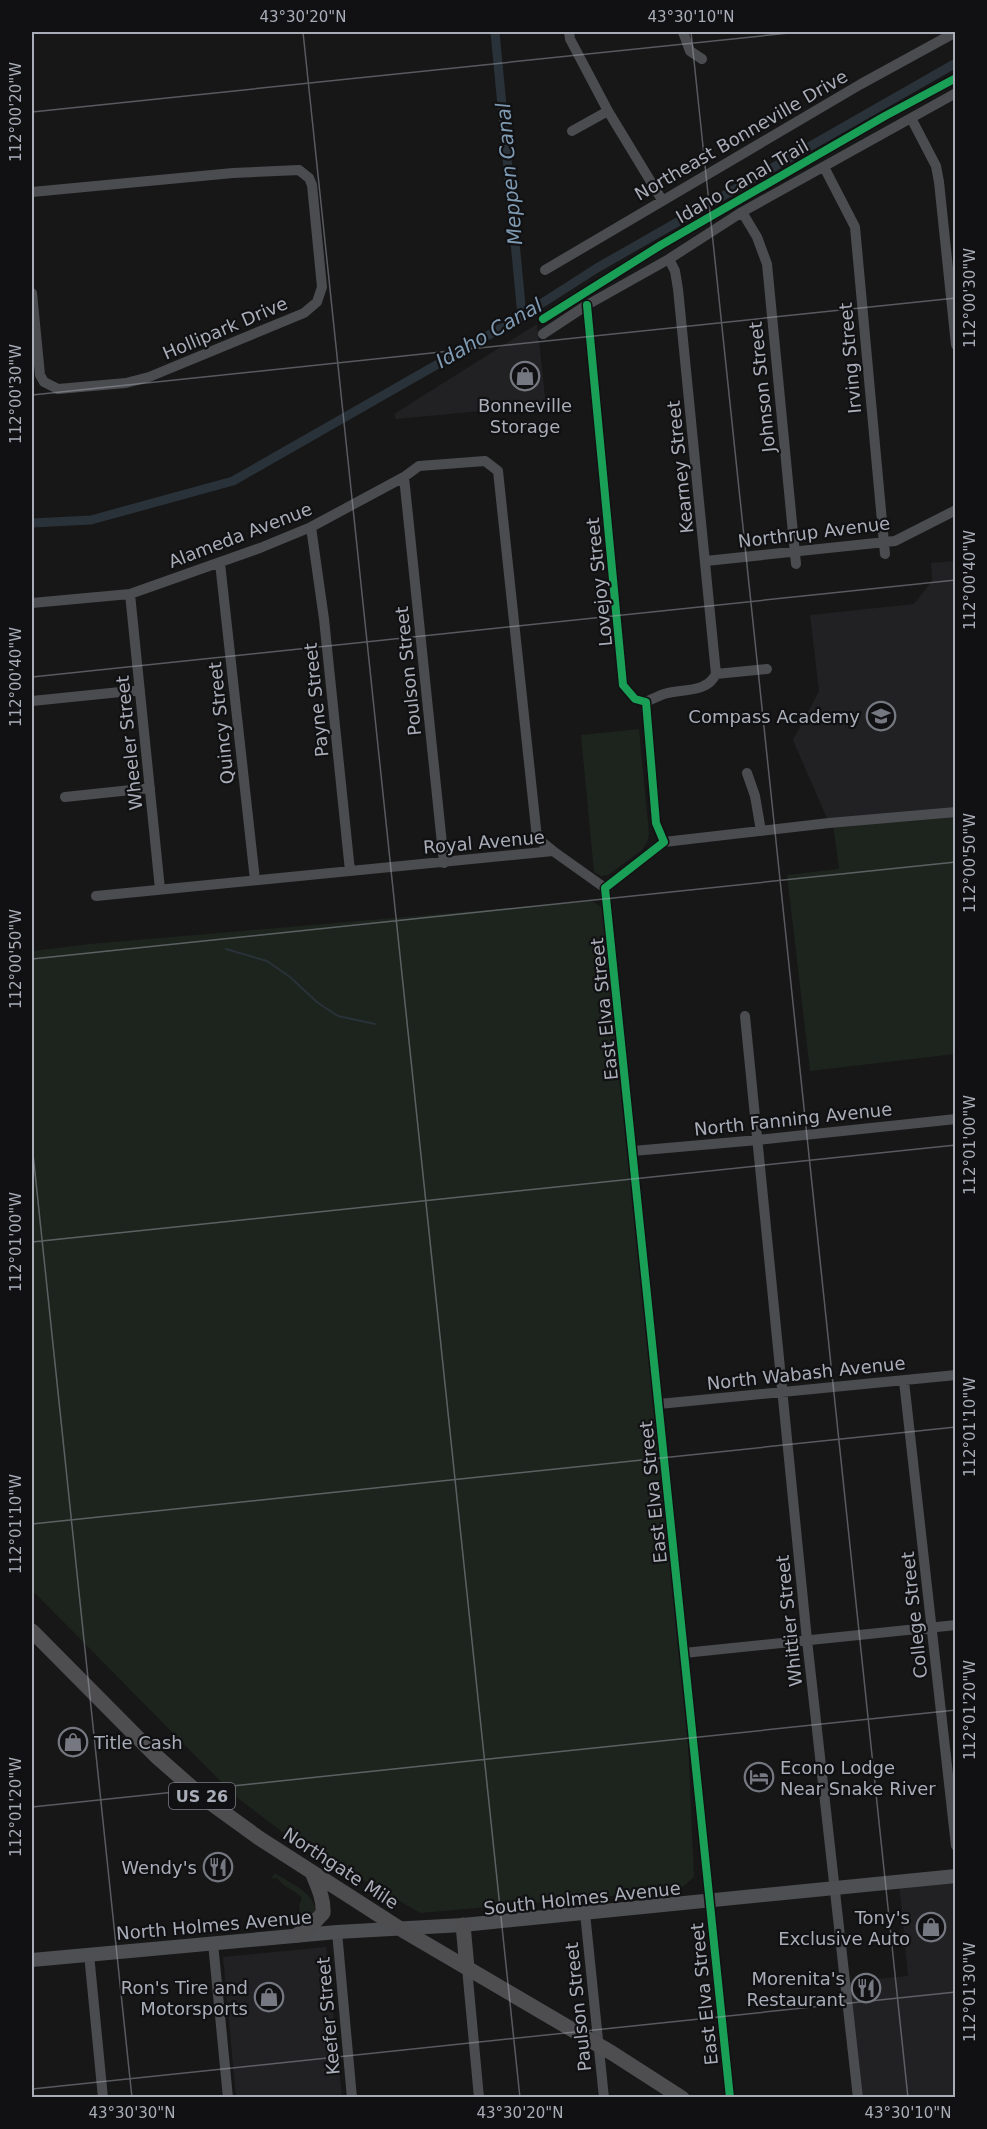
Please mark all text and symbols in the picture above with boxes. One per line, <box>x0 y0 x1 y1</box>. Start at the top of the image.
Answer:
text: 43°30'20"N <box>259 8 347 26</box>
text: 43°30'10"N <box>647 8 735 26</box>
text: 112°00'20"W <box>7 62 25 162</box>
street label: Northeast Bonneville Drive <box>631 65 851 205</box>
water label: Meppen Canal <box>491 101 527 246</box>
street label: Idaho Canal Trail <box>672 135 812 227</box>
text: 112°00'30"W <box>961 248 979 348</box>
street label: Hollipark Drive <box>159 292 291 364</box>
water label: Idaho Canal <box>432 293 547 373</box>
street label: Irving Street <box>835 301 865 415</box>
street label: Johnson Street <box>745 321 779 454</box>
text: 112°00'30"W <box>7 344 25 444</box>
shop icon: Bonneville Storage <box>509 360 541 392</box>
place label: Bonneville Storage <box>478 395 572 437</box>
street label: Kearney Street <box>663 399 697 535</box>
street label: Alameda Avenue <box>165 498 315 572</box>
street label: Northrup Avenue <box>737 512 891 552</box>
street label: Lovejoy Street <box>582 516 616 648</box>
text: 112°00'40"W <box>961 530 979 630</box>
street label: Poulson Street <box>391 605 425 737</box>
text: 112°00'40"W <box>7 627 25 727</box>
street label: Payne Street <box>300 642 332 758</box>
street label: Quincy Street <box>204 661 238 785</box>
street label: Wheeler Street <box>111 675 147 811</box>
school or university icon: Compass Academy <box>865 700 897 732</box>
place label: Compass Academy <box>688 706 860 727</box>
text: 112°00'50"W <box>961 813 979 913</box>
street label: Royal Avenue <box>422 826 546 858</box>
text: 112°00'50"W <box>7 909 25 1009</box>
street label: East Elva Street <box>586 937 622 1081</box>
text: 112°01'00"W <box>961 1095 979 1195</box>
street label: North Fanning Avenue <box>693 1098 893 1140</box>
text: 112°01'00"W <box>7 1192 25 1292</box>
street label: North Wabash Avenue <box>706 1352 906 1394</box>
text: 112°01'10"W <box>961 1377 979 1477</box>
street label: East Elva Street <box>635 1420 671 1564</box>
text: 112°01'10"W <box>7 1474 25 1574</box>
street label: College Street <box>897 1550 931 1680</box>
street label: Whittier Street <box>772 1554 806 1688</box>
text: 112°01'20"W <box>961 1660 979 1760</box>
shop icon: Title Cash <box>57 1726 89 1758</box>
place label: Title Cash <box>93 1732 183 1753</box>
text: 112°01'20"W <box>7 1757 25 1857</box>
place label: Econo Lodge Near Snake River <box>780 1757 936 1799</box>
hotel icon: Econo Lodge Near Snake River <box>743 1761 775 1793</box>
road number: US 26 <box>169 1783 235 1809</box>
street label: Northgate Mile <box>279 1823 403 1913</box>
restaurant icon: Wendy's <box>202 1851 234 1883</box>
place label: Wendy's <box>121 1857 197 1878</box>
street label: South Holmes Avenue <box>482 1877 682 1919</box>
street label: North Holmes Avenue <box>115 1906 313 1944</box>
place label: Tony's Exclusive Auto <box>778 1907 910 1949</box>
shop icon: Tony's Exclusive Auto <box>915 1911 947 1943</box>
street label: East Elva Street <box>686 1922 722 2066</box>
street label: Paulson Street <box>561 1941 595 2073</box>
text: 112°01'30"W <box>961 1942 979 2042</box>
street label: Keefer Street <box>312 1956 344 2076</box>
place label: Morenita's Restaurant <box>746 1968 845 2010</box>
restaurant icon: Morenita's Restaurant <box>850 1972 882 2004</box>
place label: Ron's Tire and Motorsports <box>121 1977 248 2019</box>
shop icon: Ron's Tire and Motorsports <box>253 1981 285 2013</box>
text: 43°30'30"N <box>88 2104 176 2122</box>
text: 43°30'20"N <box>476 2104 564 2122</box>
text: 43°30'10"N <box>864 2104 952 2122</box>

